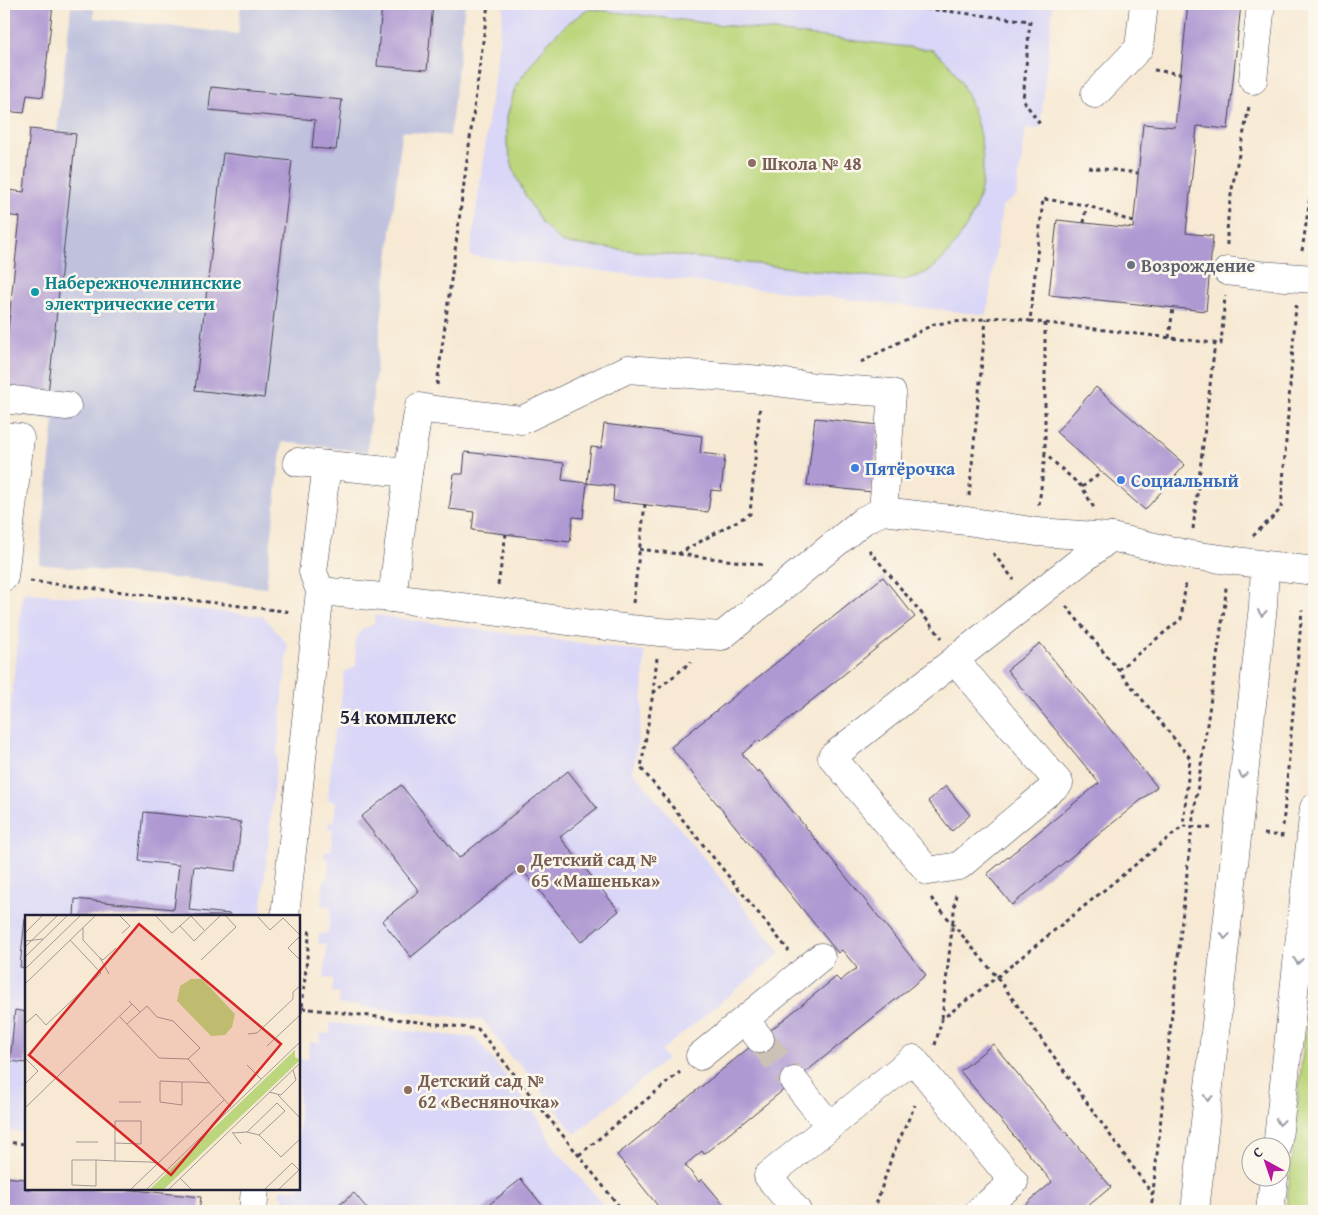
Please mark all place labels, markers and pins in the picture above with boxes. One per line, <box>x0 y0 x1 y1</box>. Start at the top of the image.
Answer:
place label: Школа № 48 <box>762 150 862 177</box>
marker: Школа № 48 <box>746 157 758 169</box>
place label: Возрождение <box>1141 252 1256 279</box>
marker: Возрождение <box>1125 259 1137 271</box>
place label: Набережночелнинские электрические сети <box>45 269 242 317</box>
marker: Набережночелнинские электрические сети <box>29 286 41 298</box>
place label: Пятёрочка <box>865 455 956 482</box>
marker: Пятёрочка <box>849 462 861 474</box>
place label: Социальный <box>1131 467 1239 494</box>
marker: Социальный <box>1115 474 1127 486</box>
place label: Детский сад № 65 «Машенька» <box>530 846 660 894</box>
marker: Детский сад № 65 «Машенька» <box>515 863 527 875</box>
place label: Детский сад № 62 «Весняночка» <box>417 1067 559 1115</box>
marker: Детский сад № 62 «Весняночка» <box>402 1084 414 1096</box>

